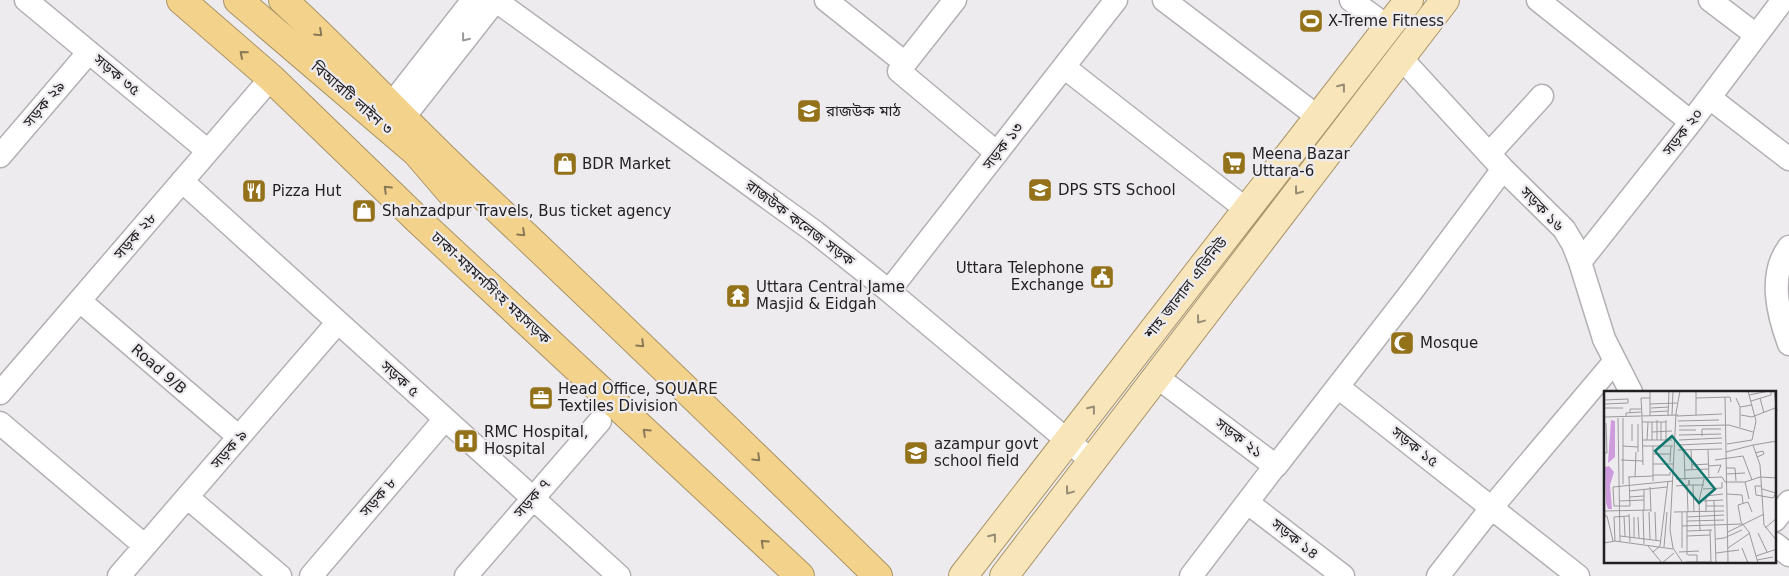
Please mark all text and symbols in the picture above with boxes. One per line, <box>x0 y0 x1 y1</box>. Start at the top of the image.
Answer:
sports icon: X-Treme Fitness <box>1298 8 1324 34</box>
place label: X-Treme Fitness <box>1328 12 1444 30</box>
one-way arrow <box>314 27 323 36</box>
one-way arrow <box>463 32 471 41</box>
street label: সড়ক ৩৫ <box>90 50 144 100</box>
one-way arrow <box>239 51 248 60</box>
street label: বিআরটি লাইন ৩ <box>307 57 396 138</box>
street label: সড়ক ২৯ <box>19 77 69 131</box>
one-way arrow <box>1336 84 1344 93</box>
school or university icon: রাজউক মাঠ <box>796 98 822 124</box>
place label: রাজউক মাঠ <box>825 102 902 120</box>
street label: সড়ক ২০ <box>1658 105 1707 160</box>
street label: সড়ক ১৩ <box>978 119 1027 174</box>
place label: Meena Bazar Uttara-6 <box>1252 145 1350 180</box>
supermarket icon: Meena Bazar Uttara-6 <box>1221 150 1247 176</box>
shop icon: BDR Market <box>552 151 578 177</box>
place label: BDR Market <box>582 155 671 173</box>
street label: রাজউক কলেজ সড়ক <box>741 176 859 270</box>
school or university icon: DPS STS School <box>1027 177 1053 203</box>
restaurant icon: Pizza Hut <box>241 178 267 204</box>
place label: DPS STS School <box>1058 181 1176 199</box>
place label: Pizza Hut <box>272 182 341 200</box>
street label: সড়ক ১৬ <box>1516 182 1568 235</box>
one-way arrow <box>383 186 392 195</box>
one-way arrow <box>1295 186 1304 195</box>
shop icon: Shahzadpur Travels, Bus ticket agency <box>351 198 377 224</box>
place label: Shahzadpur Travels, Bus ticket agency <box>382 202 672 220</box>
street label: সড়ক ২৮ <box>110 209 160 263</box>
street label: ঢাকা-ময়মনসিংহ মহাসড়ক <box>427 227 555 349</box>
one-way arrow <box>517 227 526 236</box>
street label: শাহ জালাল এভিনিউ <box>1140 233 1231 343</box>
place label: Uttara Telephone Exchange <box>956 259 1084 294</box>
public building icon: Uttara Telephone Exchange <box>1089 264 1115 290</box>
place label: Uttara Central Jame Masjid & Eidgah <box>756 278 905 313</box>
temple icon: Uttara Central Jame Masjid & Eidgah <box>725 283 751 309</box>
one-way arrow <box>1197 314 1205 323</box>
mosque icon: Mosque <box>1389 330 1415 356</box>
place label: Mosque <box>1420 334 1478 352</box>
one-way arrow <box>635 338 644 347</box>
street label: Road 9/B <box>128 340 190 398</box>
street label: সড়ক ৫ <box>376 356 423 401</box>
place label: Head Office, SQUARE Textiles Division <box>557 380 718 415</box>
office icon: Head Office, SQUARE Textiles Division <box>528 385 554 411</box>
inset map <box>1604 391 1776 564</box>
one-way arrow <box>1087 406 1095 415</box>
street label: সড়ক ২১ <box>1211 414 1266 462</box>
street label: সড়ক ১৫ <box>1387 422 1442 471</box>
place label: RMC Hospital, Hospital <box>484 423 589 458</box>
street label: সড়ক ৯ <box>207 426 251 473</box>
hospital icon: RMC Hospital, Hospital <box>453 428 479 454</box>
one-way arrow <box>642 429 651 438</box>
place label: azampur govt school field <box>934 435 1038 470</box>
school or university icon: azampur govt school field <box>903 440 929 466</box>
one-way arrow <box>751 452 760 461</box>
street label: সড়ক ৮ <box>356 474 400 521</box>
street label: সড়ক ৭ <box>510 475 554 522</box>
one-way arrow <box>1066 485 1075 495</box>
street label: সড়ক ১৪ <box>1267 514 1322 563</box>
one-way arrow <box>987 534 996 543</box>
one-way arrow <box>761 540 770 549</box>

